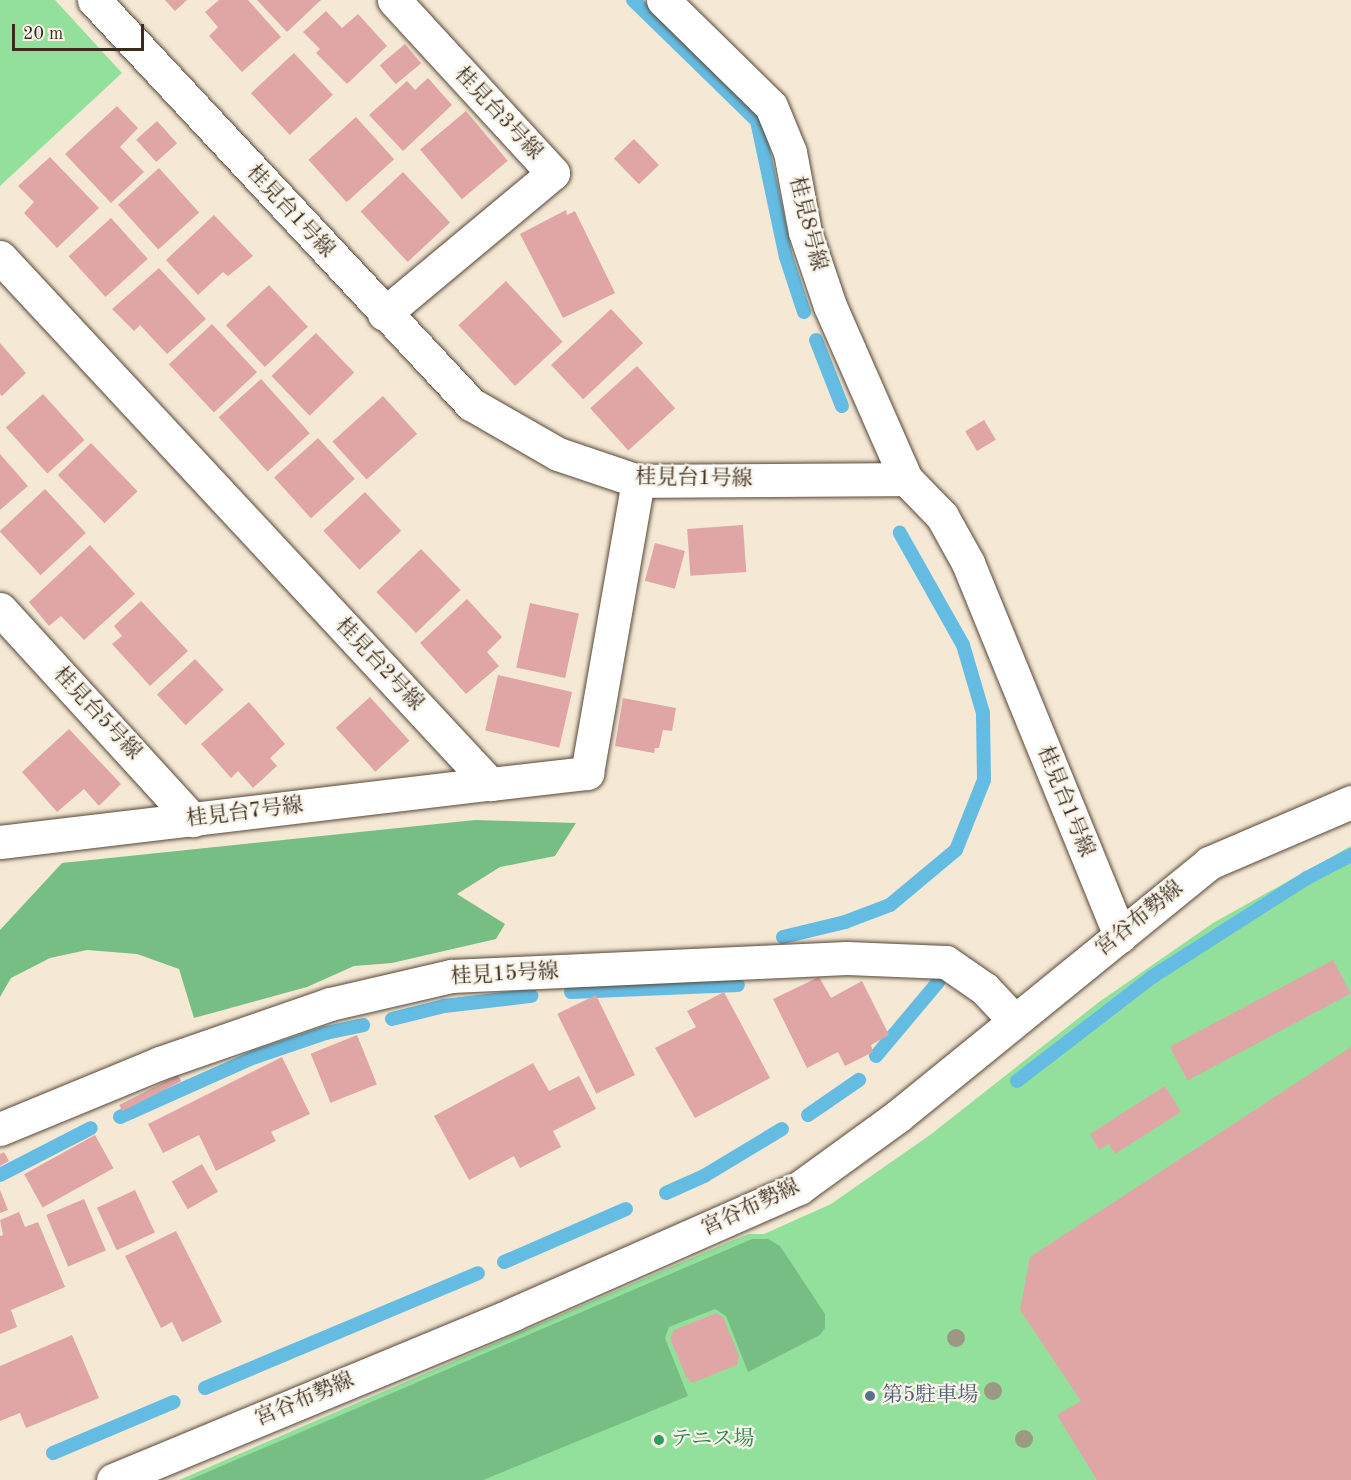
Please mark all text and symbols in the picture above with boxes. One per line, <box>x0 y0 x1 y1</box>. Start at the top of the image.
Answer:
scale bar <box>15 12 147 50</box>
text: 20 m <box>23 25 63 43</box>
street label: 桂見台3号線 <box>449 63 547 165</box>
street label: 桂見台1号線 <box>241 161 339 263</box>
street label: 桂見8号線 <box>783 174 831 274</box>
street label: 桂見台1号線 <box>635 465 753 493</box>
street label: 桂見台2号線 <box>330 614 428 716</box>
street label: 桂見台5号線 <box>48 663 146 765</box>
street label: 桂見台1号線 <box>1031 743 1099 861</box>
street label: 桂見台7号線 <box>185 793 305 833</box>
street label: 宮谷布勢線 <box>1091 876 1189 962</box>
street label: 桂見15号線 <box>450 960 560 990</box>
street label: 宮谷布勢線 <box>698 1174 804 1242</box>
street label: 宮谷布勢線 <box>252 1368 358 1432</box>
place label: 第5駐車場 <box>882 1383 978 1409</box>
marker: 第5駐車場 <box>863 1389 877 1403</box>
place label: テニス場 <box>671 1427 755 1453</box>
marker: テニス場 <box>652 1433 666 1447</box>

